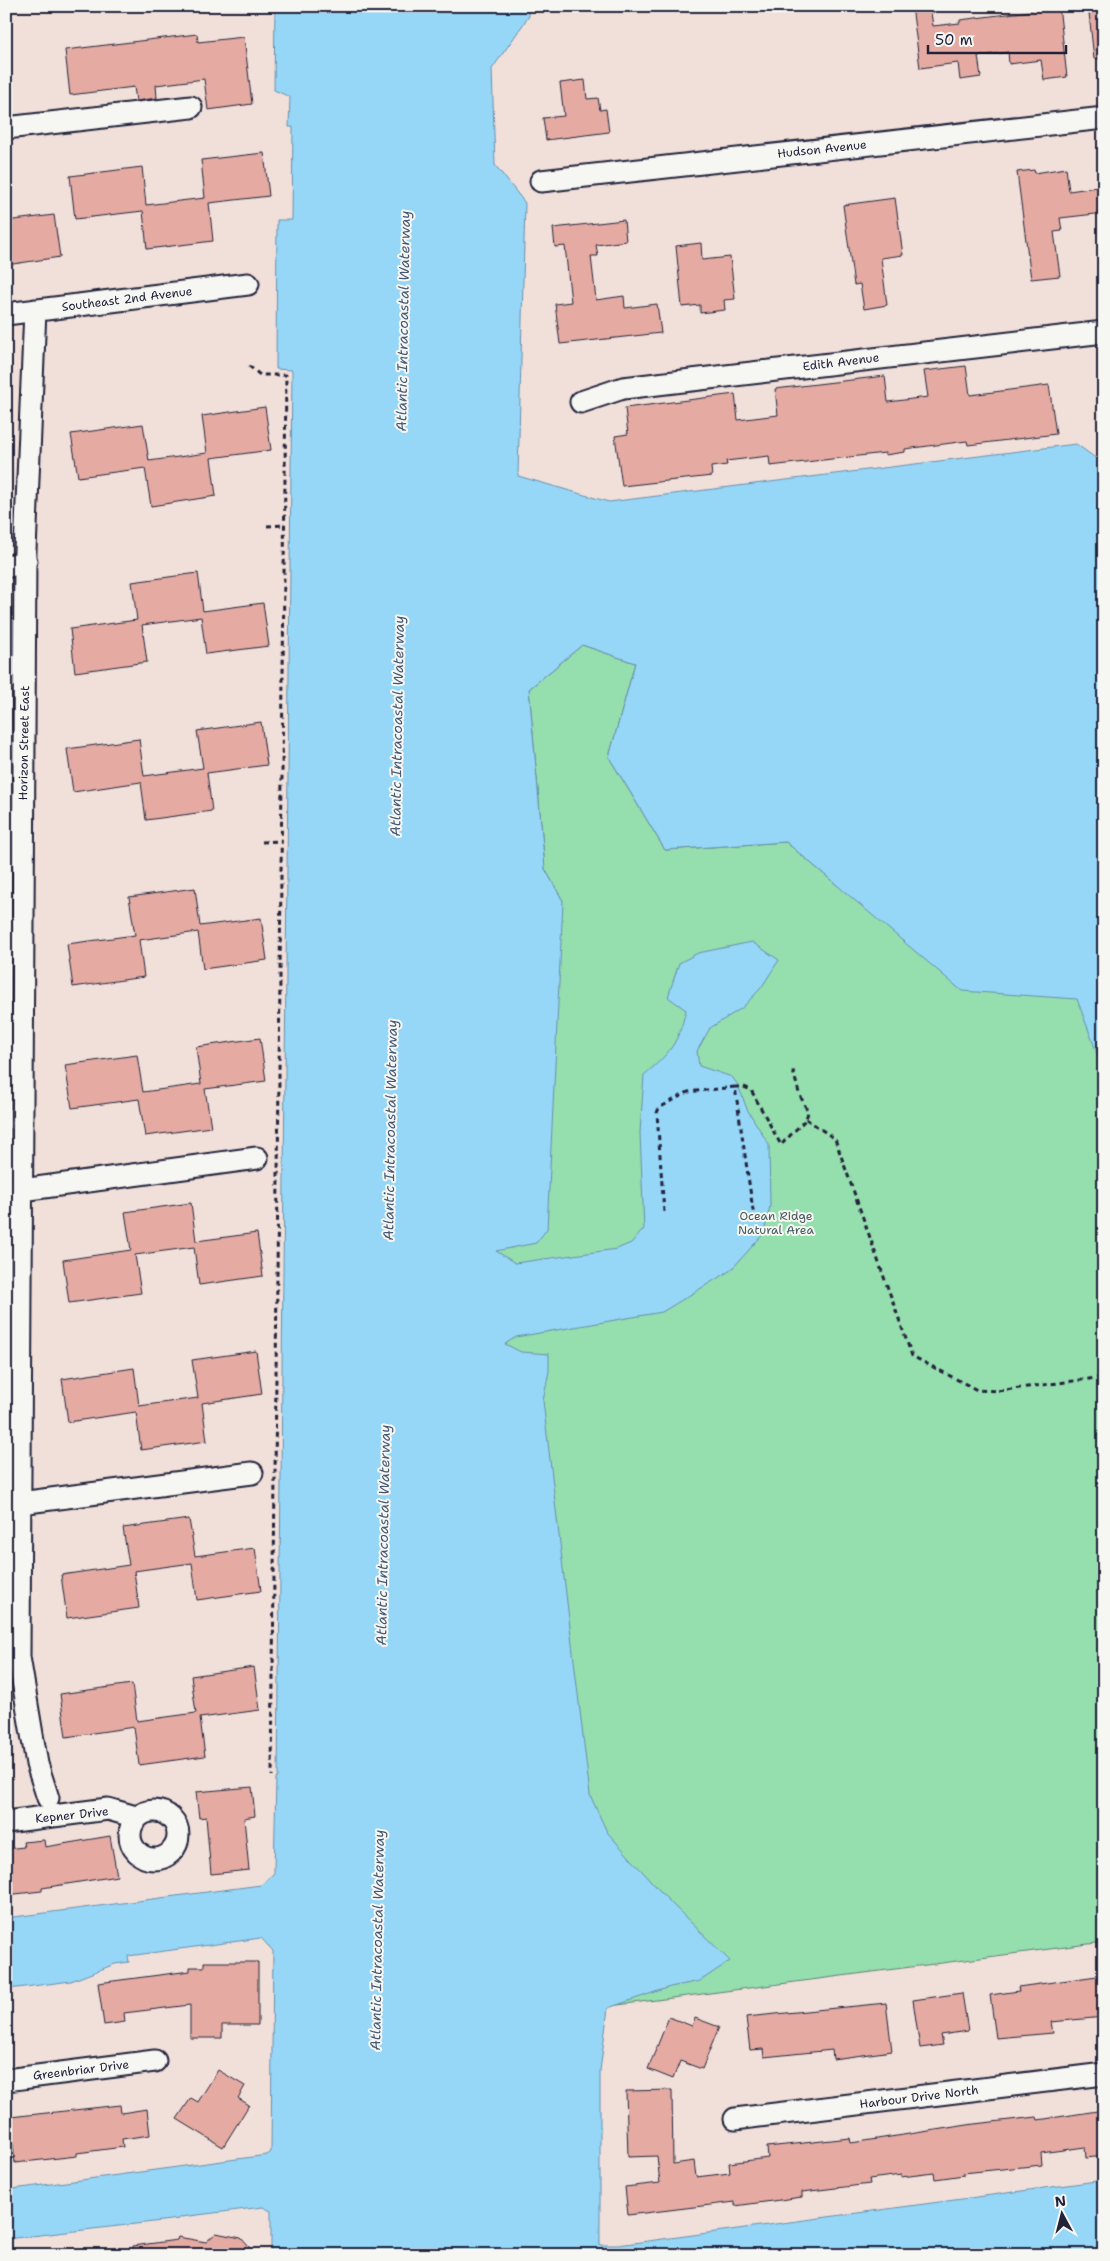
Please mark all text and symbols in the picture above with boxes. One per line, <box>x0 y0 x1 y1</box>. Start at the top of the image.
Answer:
scale bar <box>928 22 1065 54</box>
text: 50 m <box>935 30 973 50</box>
street label: Hudson Avenue <box>776 136 868 162</box>
water label: Atlantic Intracoastal Waterway <box>392 210 414 432</box>
street label: Southeast 2nd Avenue <box>61 283 193 315</box>
street label: Edith Avenue <box>802 349 880 375</box>
water label: Atlantic Intracoastal Waterway <box>386 615 408 837</box>
street label: Horizon Street East <box>15 686 33 800</box>
water label: Atlantic Intracoastal Waterway <box>379 1019 401 1241</box>
park label: Ocean Ridge Natural Area <box>738 1208 814 1238</box>
water label: Atlantic Intracoastal Waterway <box>372 1424 394 1646</box>
street label: Kepner Drive <box>34 1803 110 1827</box>
water label: Atlantic Intracoastal Waterway <box>366 1829 388 2051</box>
street label: Greenbriar Drive <box>32 2056 130 2084</box>
street label: Harbour Drive North <box>859 2082 979 2112</box>
north arrow <box>1038 2188 1088 2238</box>
text: N <box>1054 2191 1067 2211</box>

